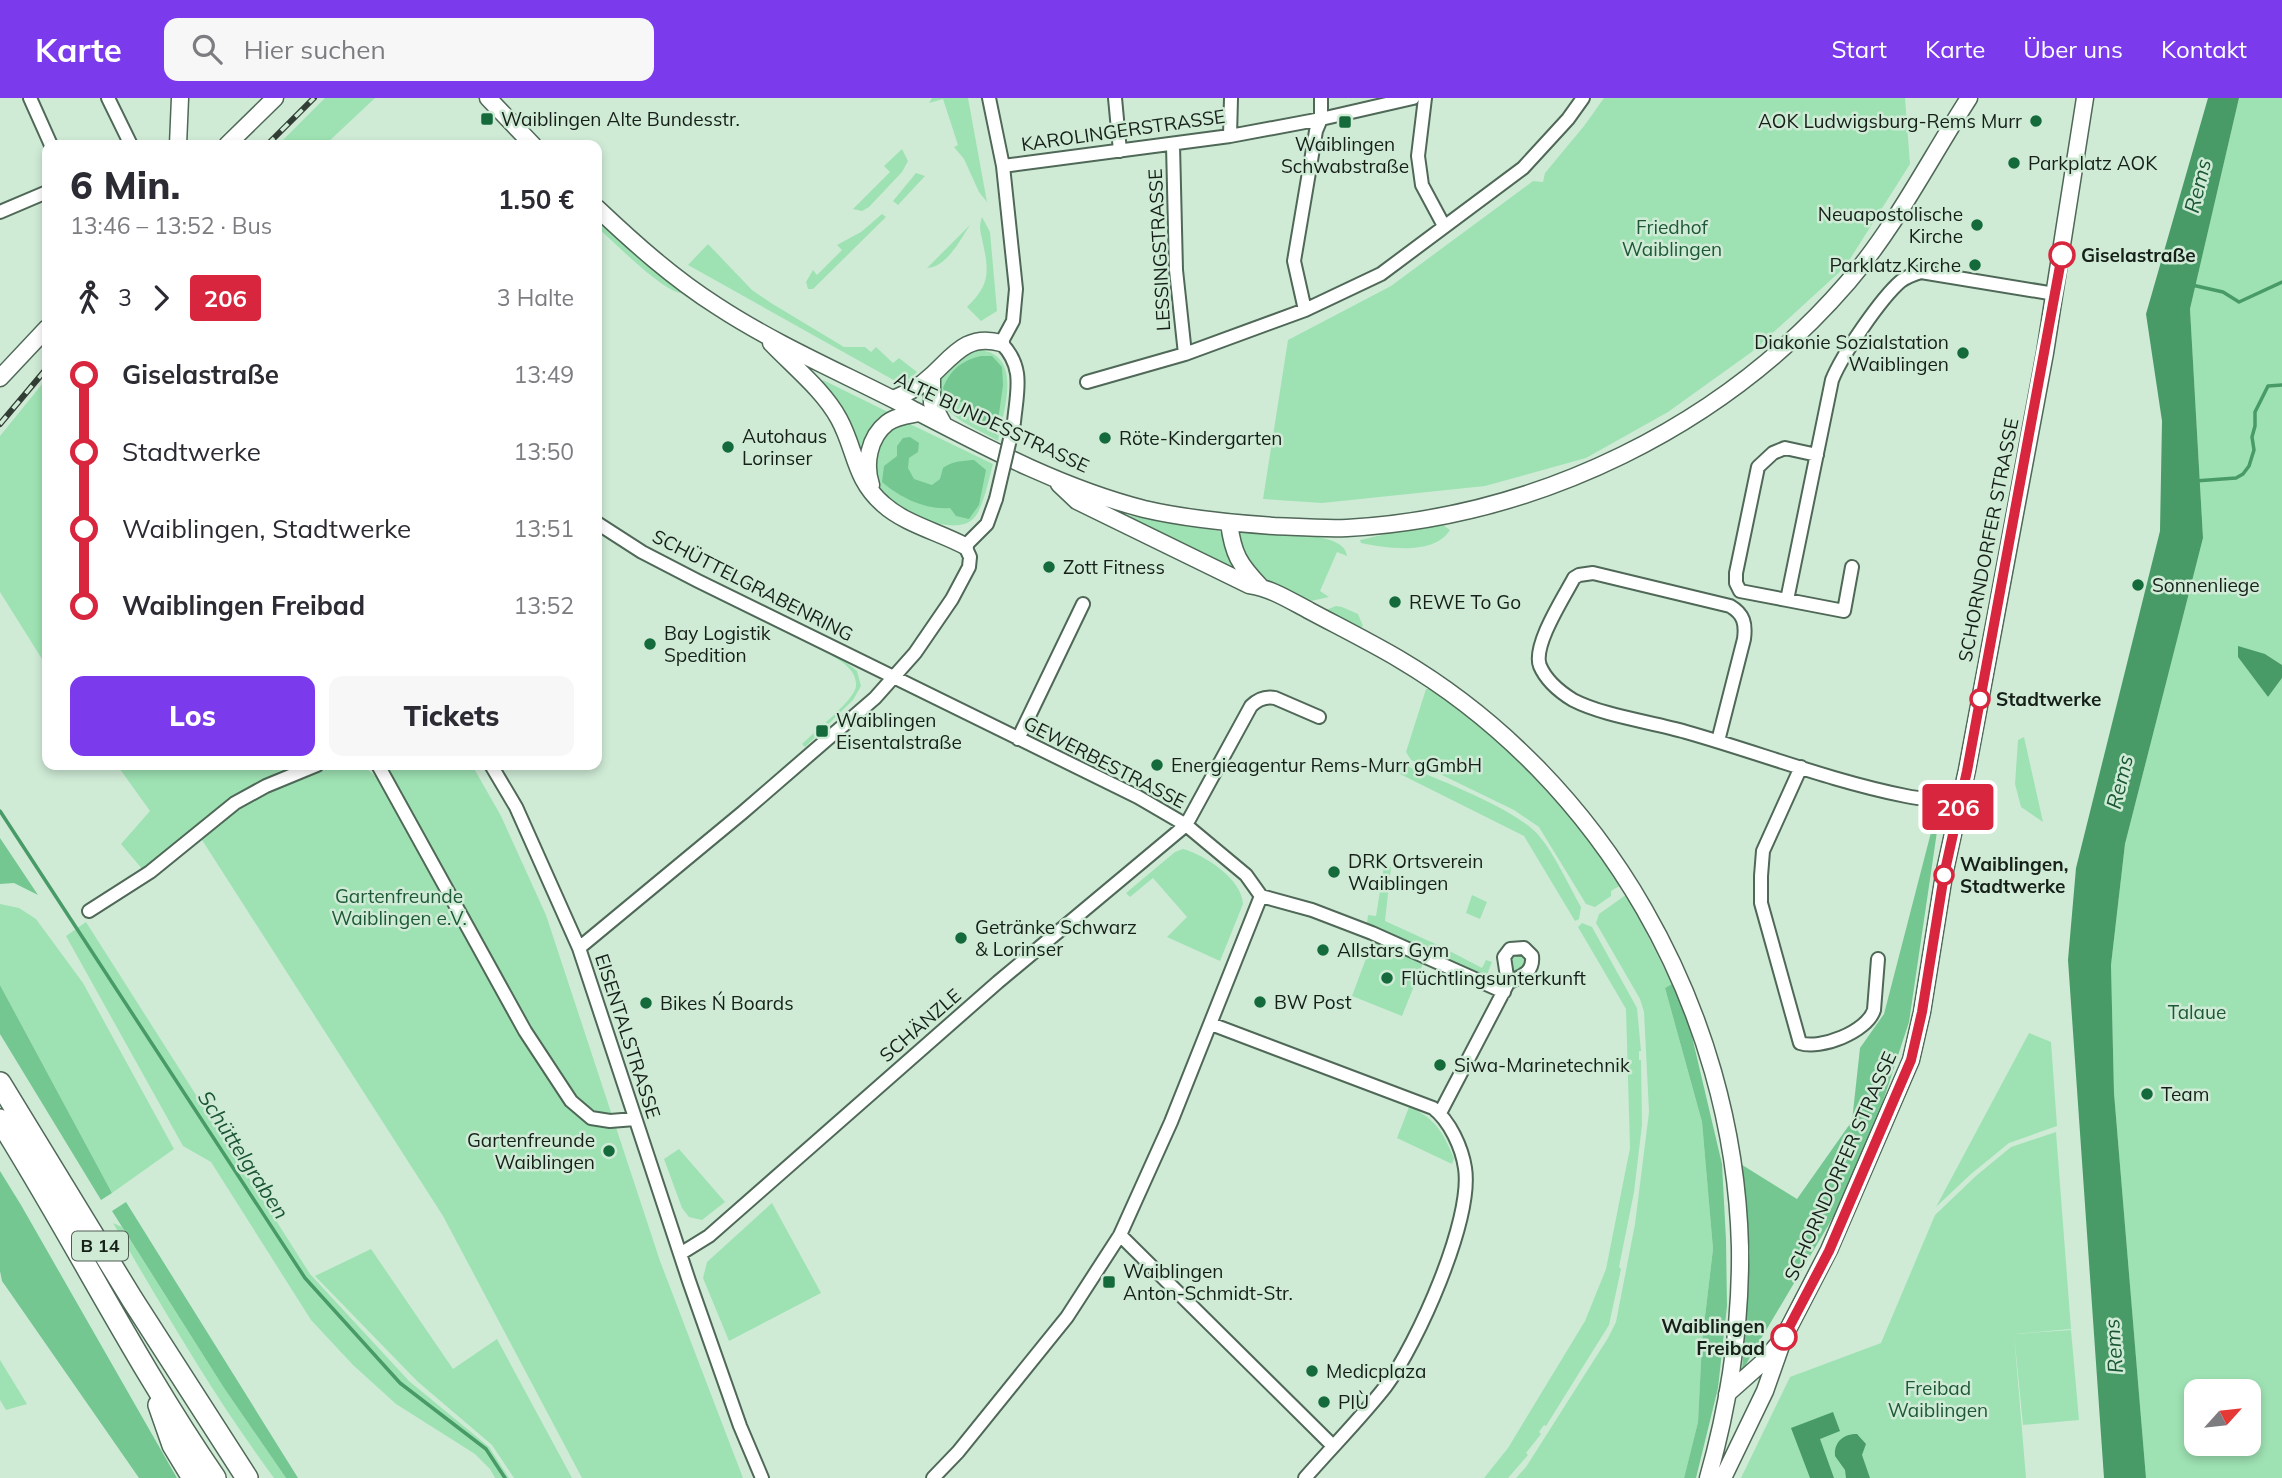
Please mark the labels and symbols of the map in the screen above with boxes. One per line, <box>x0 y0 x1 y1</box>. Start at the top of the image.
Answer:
street label: KAROLINGERSTRASSE <box>1020 104 1226 156</box>
place label: Waiblingen Alte Bundesstr. <box>501 107 740 131</box>
place label: AOK Ludwigsburg-Rems Murr <box>1758 109 2022 133</box>
marker: Waiblingen Alte Bundesstr. <box>479 111 495 127</box>
marker: AOK Ludwigsburg-Rems Murr <box>2028 113 2044 129</box>
marker: Waiblingen Schwabstraße <box>1337 114 1353 130</box>
place label: Waiblingen Schwabstraße <box>1281 132 1409 178</box>
place label: Parkplatz AOK <box>2028 151 2158 175</box>
marker: Parkplatz AOK <box>2006 155 2022 171</box>
water label: Rems <box>2178 156 2216 215</box>
street label: LESSINGSTRASSE <box>1143 168 1175 332</box>
place label: Neuapostolische Kirche <box>1818 202 1963 248</box>
park label: Friedhof Waiblingen <box>1622 215 1722 261</box>
marker: Neuapostolische Kirche <box>1969 217 1985 233</box>
marker: Giselastraße <box>2049 242 2075 268</box>
place label: Giselastraße <box>2081 243 2196 267</box>
place label: Parklatz Kirche <box>1829 253 1961 277</box>
marker: Parklatz Kirche <box>1967 257 1983 273</box>
place label: Diakonie Sozialstation Waiblingen <box>1754 330 1949 376</box>
marker: Diakonie Sozialstation Waiblingen <box>1955 345 1971 361</box>
street label: ALTE BUNDESSTRASSE <box>891 366 1093 478</box>
street label: SCHORNDORFER STRASSE <box>1953 416 2023 664</box>
place label: Autohaus Lorinser <box>742 424 827 470</box>
place label: Röte-Kindergarten <box>1119 426 1282 450</box>
marker: Röte-Kindergarten <box>1097 430 1113 446</box>
marker: Autohaus Lorinser <box>720 439 736 455</box>
street label: SCHÜTTELGRABENRING <box>648 524 858 646</box>
place label: Zott Fitness <box>1063 555 1165 579</box>
marker: Zott Fitness <box>1041 559 1057 575</box>
place label: Sonnenliege <box>2152 573 2260 597</box>
marker: Sonnenliege <box>2130 577 2146 593</box>
place label: REWE To Go <box>1409 590 1521 614</box>
marker: REWE To Go <box>1387 594 1403 610</box>
place label: Bay Logistik Spedition <box>664 621 771 667</box>
marker: Bay Logistik Spedition <box>642 636 658 652</box>
place label: Stadtwerke <box>1996 687 2101 711</box>
marker: Stadtwerke <box>1970 689 1990 709</box>
place label: Waiblingen Eisentalstraße <box>836 708 962 754</box>
street label: GEWERBESTRASSE <box>1020 711 1190 813</box>
marker: Waiblingen Eisentalstraße <box>814 723 830 739</box>
water label: Rems <box>2100 752 2138 811</box>
place label: Energieagentur Rems-Murr gGmbH <box>1171 753 1482 777</box>
marker: Energieagentur Rems-Murr gGmbH <box>1149 757 1165 773</box>
line badge: 206 <box>1918 784 1998 830</box>
place label: DRK Ortsverein Waiblingen <box>1348 849 1483 895</box>
place label: Waiblingen, Stadtwerke <box>1960 852 2068 898</box>
marker: DRK Ortsverein Waiblingen <box>1326 864 1342 880</box>
marker: Waiblingen, Stadtwerke <box>1934 865 1954 885</box>
park label: Gartenfreunde Waiblingen e.V. <box>331 884 467 930</box>
place label: Getränke Schwarz & Lorinser <box>975 915 1137 961</box>
marker: Getränke Schwarz & Lorinser <box>953 930 969 946</box>
place label: Allstars Gym <box>1337 938 1449 962</box>
marker: Allstars Gym <box>1315 942 1331 958</box>
street label: EISENTALSTRASSE <box>590 951 666 1121</box>
place label: Flüchtlingsunterkunft <box>1401 966 1586 990</box>
marker: Flüchtlingsunterkunft <box>1379 970 1395 986</box>
street label: SCHÄNZLE <box>874 983 966 1067</box>
place label: BW Post <box>1274 990 1352 1014</box>
place label: Bikes Ń Boards <box>660 991 794 1015</box>
marker: BW Post <box>1252 994 1268 1010</box>
marker: Bikes Ń Boards <box>638 995 654 1011</box>
park label: Talaue <box>2168 1000 2226 1024</box>
street label: SCHORNDORFER STRASSE <box>1779 1048 1901 1284</box>
place label: Siwa-Marinetechnik <box>1454 1053 1630 1077</box>
marker: Siwa-Marinetechnik <box>1432 1057 1448 1073</box>
place label: Team <box>2161 1082 2209 1106</box>
water label: Schüttelgraben <box>193 1085 295 1223</box>
marker: Team <box>2139 1086 2155 1102</box>
place label: Gartenfreunde Waiblingen <box>467 1128 595 1174</box>
marker: Gartenfreunde Waiblingen <box>601 1143 617 1159</box>
road number: B 14 <box>72 1232 128 1260</box>
place label: Waiblingen Anton-Schmidt-Str. <box>1123 1259 1293 1305</box>
marker: Waiblingen Anton-Schmidt-Str. <box>1101 1274 1117 1290</box>
place label: Waiblingen Freibad <box>1661 1314 1765 1360</box>
water label: Rems <box>2098 1318 2128 1374</box>
marker: Waiblingen Freibad <box>1771 1324 1797 1350</box>
place label: Medicplaza <box>1326 1359 1426 1383</box>
marker: Medicplaza <box>1304 1363 1320 1379</box>
park label: Freibad Waiblingen <box>1888 1376 1988 1422</box>
north arrow <box>2184 1379 2261 1456</box>
place label: PIÙ <box>1338 1390 1369 1414</box>
marker: PIÙ <box>1316 1394 1332 1410</box>

